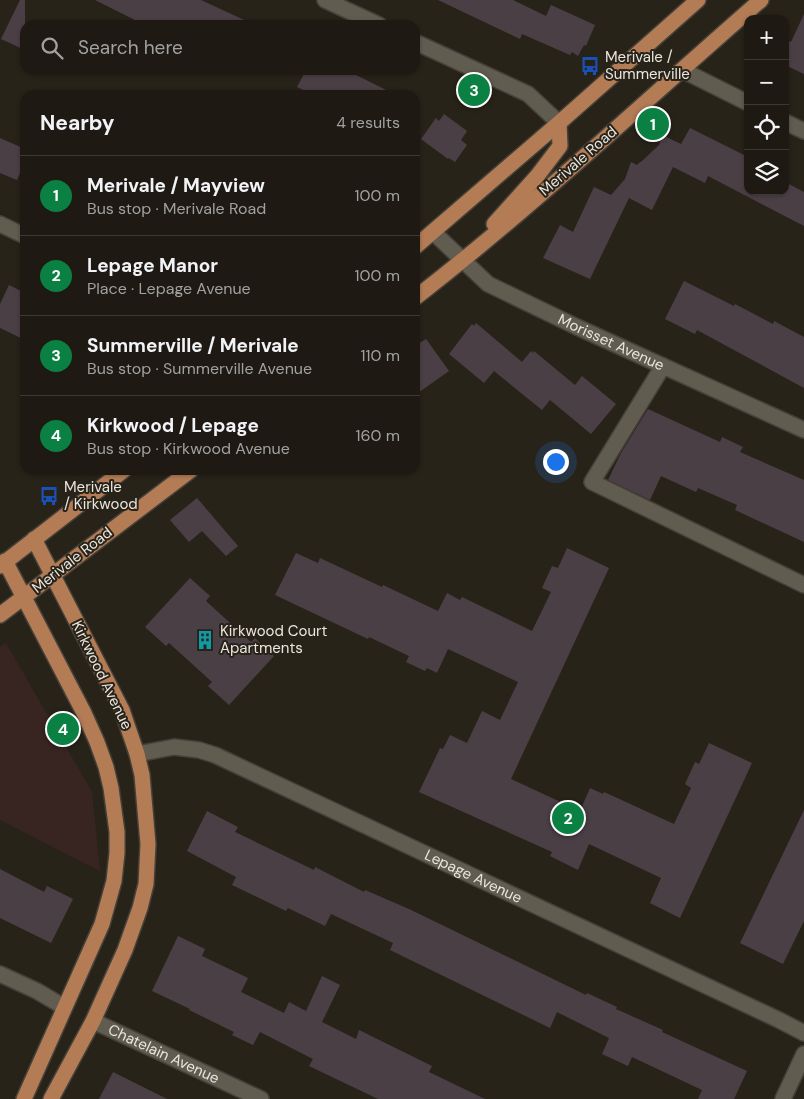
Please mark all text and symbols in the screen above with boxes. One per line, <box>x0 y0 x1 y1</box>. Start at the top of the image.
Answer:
map controls <box>744 15 789 195</box>
button: + <box>744 15 789 60</box>
search box <box>20 20 420 75</box>
icon: search <box>38 34 66 62</box>
text: Search here <box>78 35 183 60</box>
place label: Merivale / Summerville <box>605 47 690 84</box>
bus stop icon: Merivale / Summerville <box>579 55 601 77</box>
button: − <box>744 60 789 105</box>
pin: 3 <box>458 71 490 109</box>
pin: 1 <box>637 105 669 143</box>
button: locate <box>744 105 789 150</box>
text: Nearby <box>40 109 114 137</box>
text: 4 results <box>336 112 400 133</box>
street label: Merivale Road <box>535 122 621 200</box>
button: layers <box>744 150 789 195</box>
text: Merivale / Mayview <box>87 173 265 198</box>
text: 1 <box>53 185 59 206</box>
text: 100 m <box>355 185 400 206</box>
text: Bus stop · Merivale Road <box>87 198 266 219</box>
text: Lepage Manor <box>87 253 218 278</box>
text: 2 <box>51 265 61 286</box>
text: 100 m <box>355 265 400 286</box>
text: Place · Lepage Avenue <box>87 278 251 299</box>
street label: Morisset Avenue <box>555 309 668 375</box>
text: Summerville / Merivale <box>87 333 299 358</box>
text: 3 <box>51 345 61 366</box>
text: 110 m <box>361 345 400 366</box>
text: Bus stop · Summerville Avenue <box>87 358 312 379</box>
text: Kirkwood / Lepage <box>87 413 259 438</box>
text: 4 <box>51 425 61 446</box>
text: 160 m <box>356 425 400 446</box>
text: Bus stop · Kirkwood Avenue <box>87 438 290 459</box>
your location <box>543 449 569 475</box>
place label: Merivale / Kirkwood <box>64 477 138 514</box>
bus stop icon: Merivale / Kirkwood <box>38 485 60 507</box>
street label: Merivale Road <box>28 522 116 598</box>
street label: Kirkwood Avenue <box>67 617 137 733</box>
place label: Kirkwood Court Apartments <box>220 621 328 658</box>
building icon: Kirkwood Court Apartments <box>194 629 216 651</box>
pin: 4 <box>47 710 79 748</box>
pin: 2 <box>552 799 584 837</box>
street label: Lepage Avenue <box>421 845 525 908</box>
street label: Chatelain Avenue <box>105 1019 223 1088</box>

